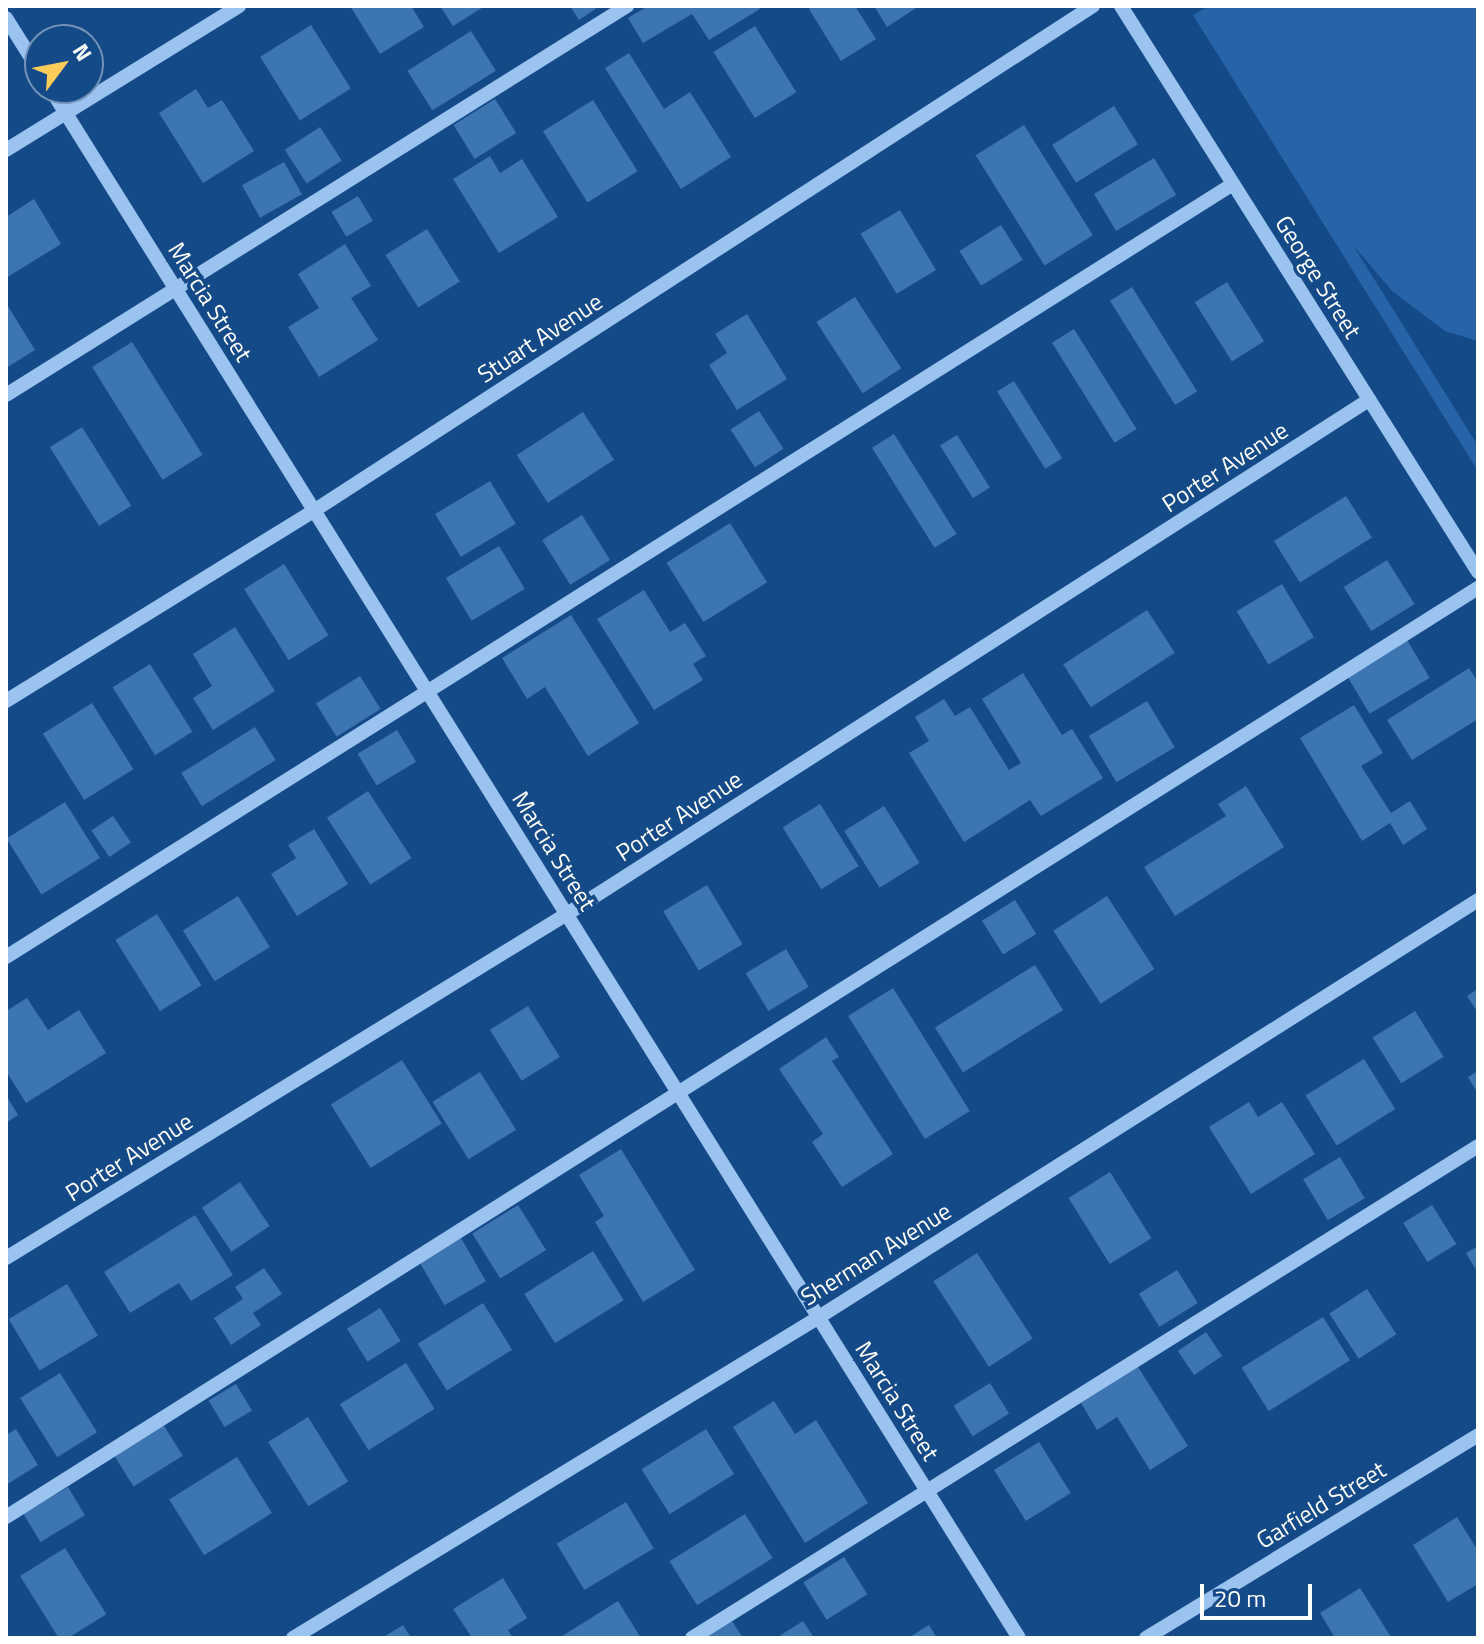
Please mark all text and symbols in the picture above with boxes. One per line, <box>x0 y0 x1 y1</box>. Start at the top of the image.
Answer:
north arrow <box>24 24 104 104</box>
text: N <box>64 37 101 68</box>
street label: George Street <box>1269 210 1367 344</box>
street label: Marcia Street <box>162 237 258 367</box>
street label: Stuart Avenue <box>472 287 608 389</box>
street label: Porter Avenue <box>1157 416 1293 518</box>
street label: Porter Avenue <box>611 765 747 867</box>
street label: Marcia Street <box>506 786 602 916</box>
street label: Porter Avenue <box>60 1107 198 1207</box>
street label: Sherman Avenue <box>796 1196 956 1312</box>
street label: Marcia Street <box>849 1336 945 1466</box>
street label: Garfield Street <box>1251 1455 1391 1555</box>
scale bar <box>1204 1568 1316 1618</box>
text: 20 m <box>1214 1580 1266 1616</box>

